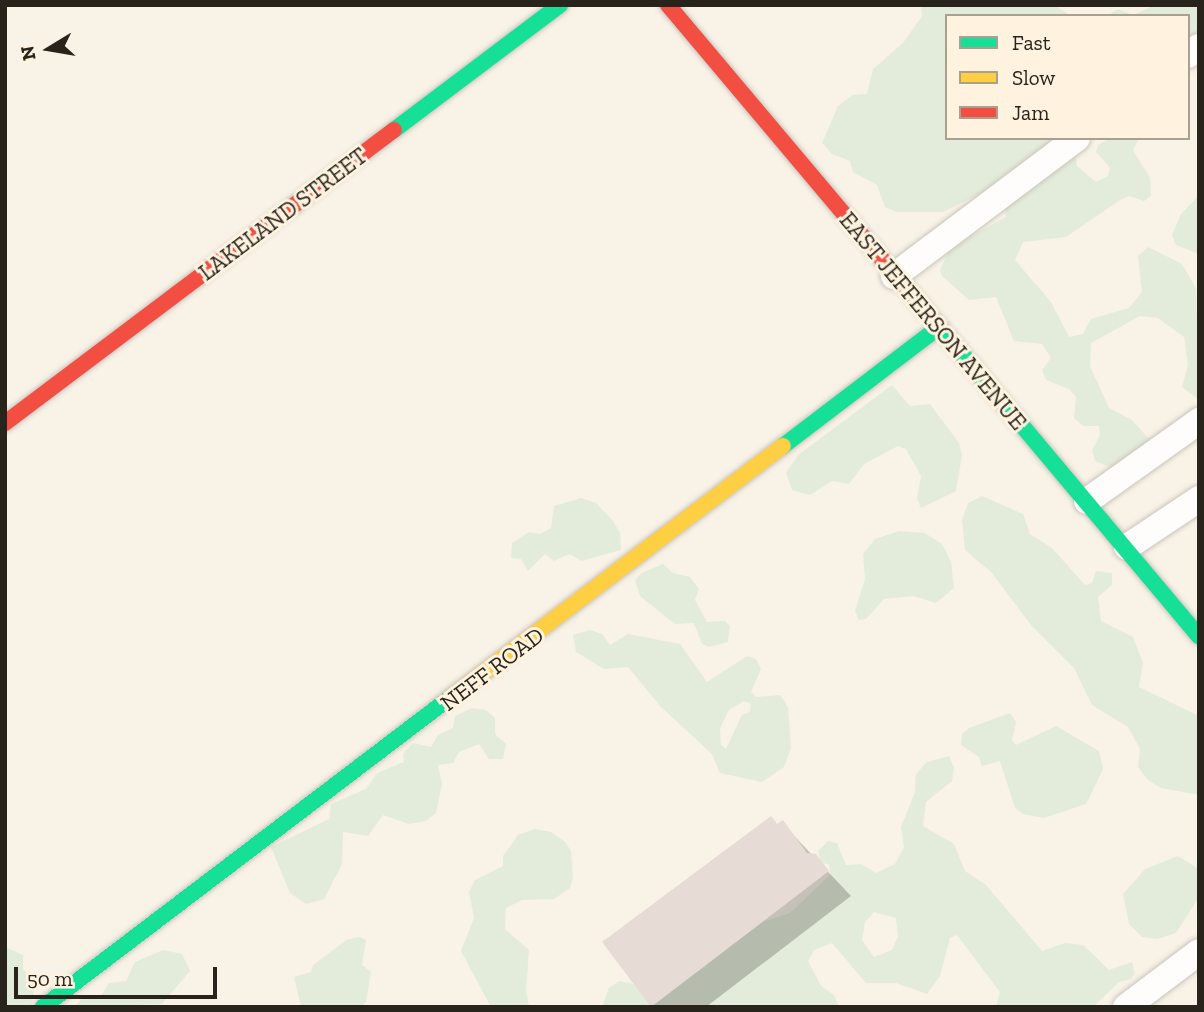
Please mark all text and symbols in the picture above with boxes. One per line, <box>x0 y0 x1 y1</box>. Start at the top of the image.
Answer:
north arrow <box>14 14 84 84</box>
legend <box>945 14 1190 140</box>
text: Fast <box>1012 30 1051 55</box>
text: N <box>15 44 41 62</box>
text: Slow <box>1012 65 1055 90</box>
text: Jam <box>1012 100 1049 125</box>
street label: LAKELAND STREET <box>193 142 373 286</box>
street label: EAST JEFFERSON AVENUE <box>833 206 1033 436</box>
street label: NEFF ROAD <box>435 621 549 717</box>
scale bar <box>18 953 220 997</box>
text: 50 m <box>27 966 73 991</box>

